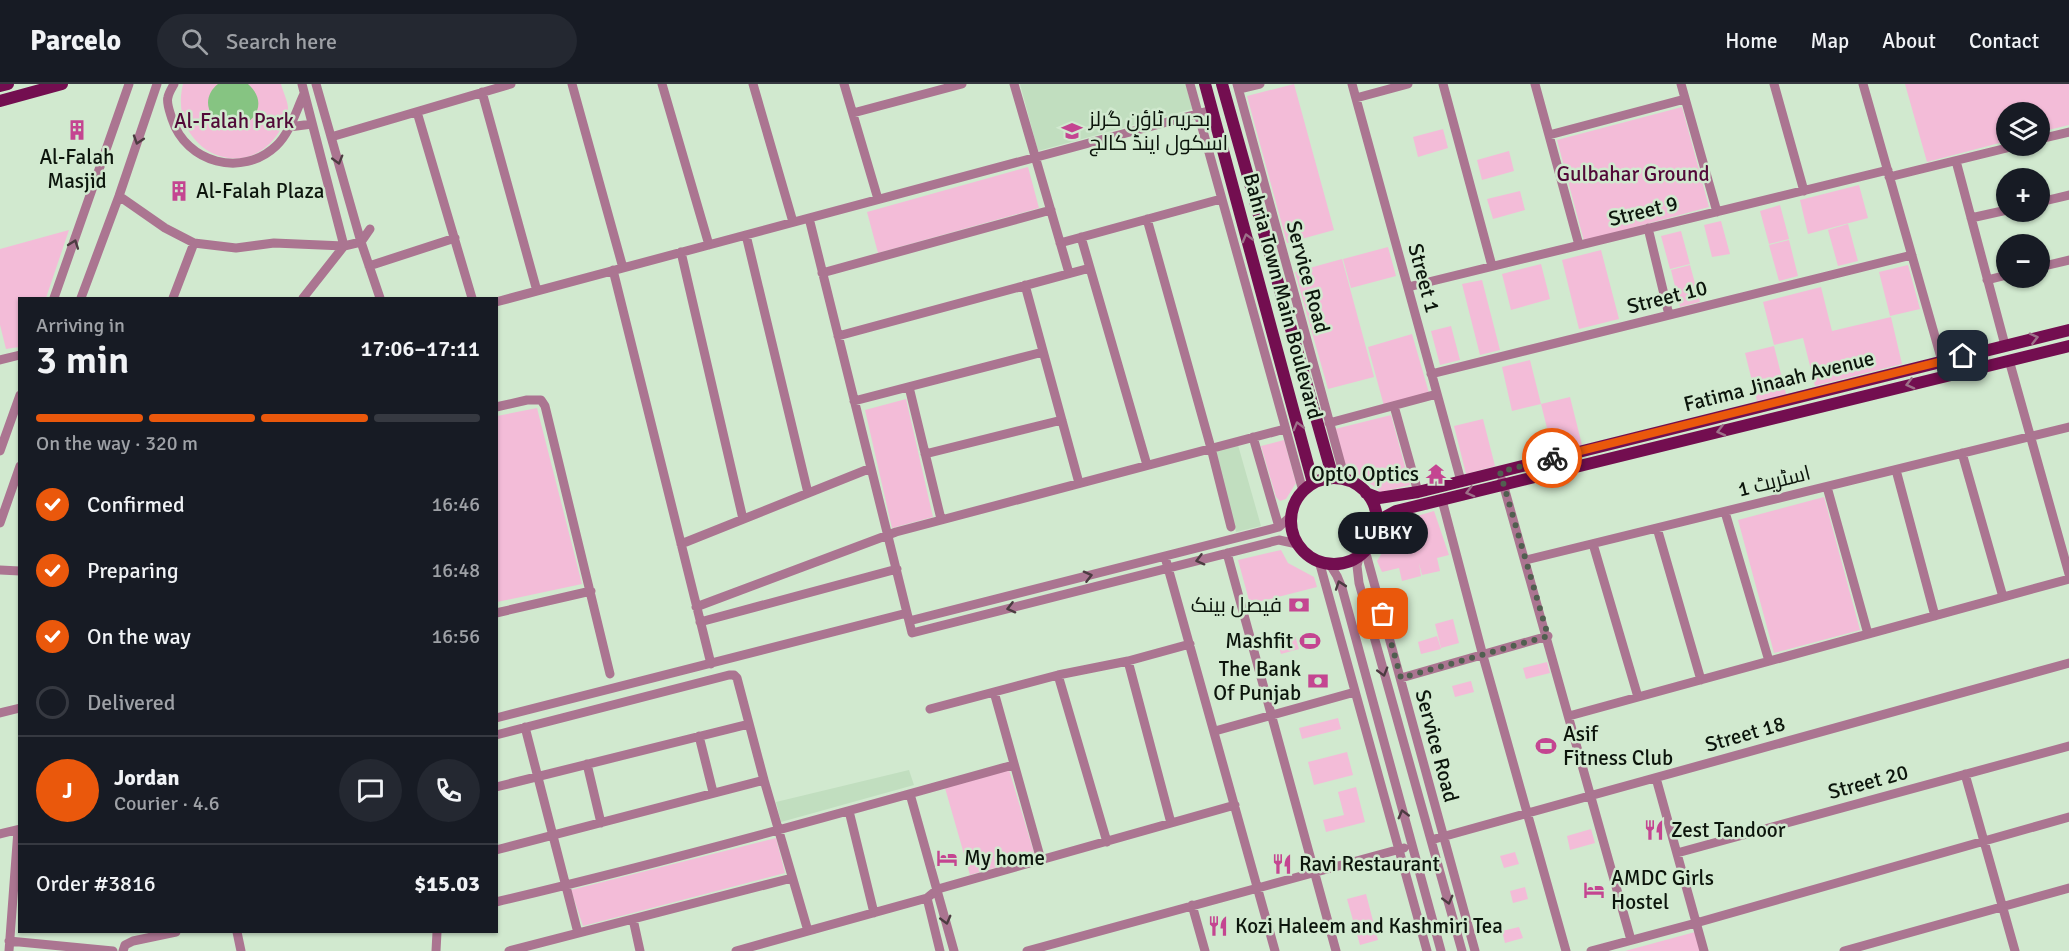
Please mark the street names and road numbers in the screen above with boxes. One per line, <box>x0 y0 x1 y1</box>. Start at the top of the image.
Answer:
street label: Bahria Town Main Boulevard <box>1238 170 1328 422</box>
street label: Street 9 <box>1606 190 1680 232</box>
street label: Service Road <box>1281 218 1335 336</box>
street label: Street 1 <box>1402 240 1446 316</box>
street label: Street 10 <box>1624 274 1710 320</box>
street label: Fatima Jinaah Avenue <box>1681 345 1877 417</box>
street label: اسٹریٹ 1 <box>1735 459 1813 503</box>
street label: Service Road <box>1410 687 1464 805</box>
street label: Street 18 <box>1702 710 1788 758</box>
street label: Street 20 <box>1825 759 1911 805</box>

